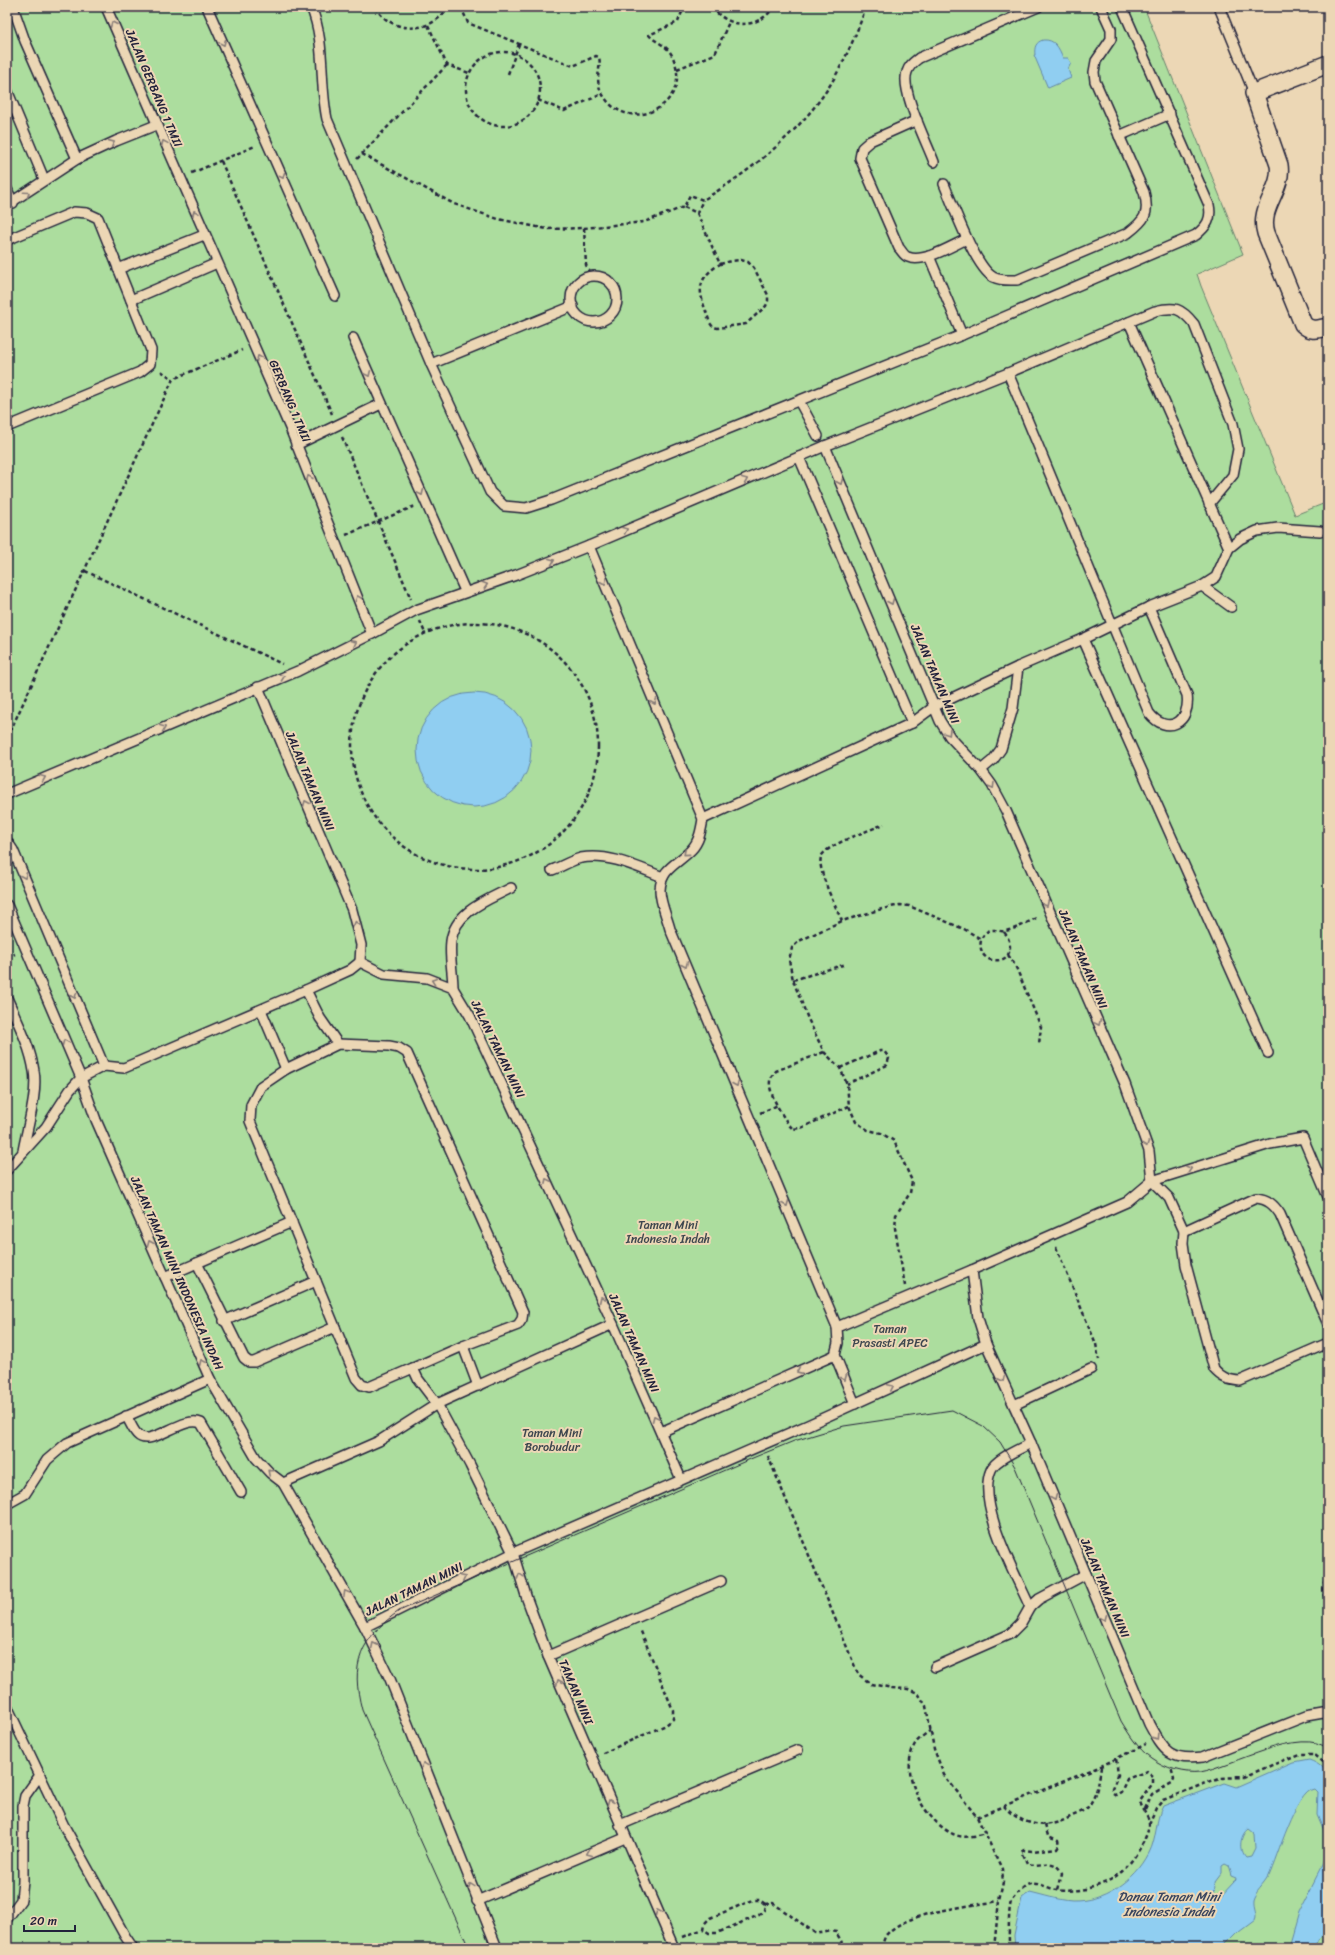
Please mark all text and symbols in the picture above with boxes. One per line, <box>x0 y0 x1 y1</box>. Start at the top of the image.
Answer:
one-way arrow <box>110 20 118 28</box>
street label: JALAN GERBANG 1 TMII <box>119 24 189 151</box>
one-way arrow <box>218 38 226 46</box>
one-way arrow <box>109 139 116 147</box>
one-way arrow <box>161 140 169 148</box>
one-way arrow <box>277 172 285 180</box>
one-way arrow <box>22 192 29 199</box>
one-way arrow <box>192 210 200 218</box>
one-way arrow <box>256 354 264 362</box>
street label: GERBANG 1 TMII <box>263 356 317 446</box>
one-way arrow <box>364 370 372 377</box>
one-way arrow <box>306 474 314 481</box>
one-way arrow <box>740 477 748 485</box>
one-way arrow <box>835 478 843 486</box>
one-way arrow <box>416 489 424 496</box>
one-way arrow <box>621 527 628 535</box>
one-way arrow <box>548 557 555 565</box>
one-way arrow <box>599 577 607 585</box>
one-way arrow <box>482 581 489 590</box>
one-way arrow <box>354 595 362 602</box>
one-way arrow <box>886 598 894 605</box>
street label: JALAN TAMAN MINI <box>904 620 966 728</box>
one-way arrow <box>350 641 358 648</box>
one-way arrow <box>279 674 286 682</box>
one-way arrow <box>649 697 657 705</box>
one-way arrow <box>158 725 166 733</box>
street label: JALAN TAMAN MINI <box>279 727 341 835</box>
one-way arrow <box>943 729 950 736</box>
one-way arrow <box>39 775 46 783</box>
one-way arrow <box>987 782 994 789</box>
one-way arrow <box>303 800 311 807</box>
one-way arrow <box>684 849 691 856</box>
one-way arrow <box>19 873 27 880</box>
one-way arrow <box>1042 900 1050 907</box>
street label: JALAN TAMAN MINI <box>1052 905 1114 1013</box>
one-way arrow <box>352 920 360 927</box>
one-way arrow <box>681 961 689 968</box>
one-way arrow <box>431 977 438 986</box>
one-way arrow <box>69 992 77 1000</box>
street label: JALAN TAMAN MINI <box>464 995 531 1102</box>
one-way arrow <box>1093 1019 1101 1026</box>
one-way arrow <box>62 1038 70 1045</box>
one-way arrow <box>731 1081 739 1088</box>
one-way arrow <box>1142 1140 1150 1147</box>
one-way arrow <box>1185 1165 1192 1174</box>
street label: JALAN TAMAN MINI INDONESIA INDAH <box>124 1171 230 1374</box>
one-way arrow <box>544 1178 552 1185</box>
one-way arrow <box>781 1200 789 1208</box>
park label: Taman Mini Indonesia Indah <box>625 1214 710 1250</box>
one-way arrow <box>147 1239 155 1247</box>
street label: JALAN TAMAN MINI <box>602 1289 666 1397</box>
one-way arrow <box>599 1295 607 1303</box>
park label: Taman Prasasti APEC <box>852 1318 928 1354</box>
one-way arrow <box>199 1359 207 1367</box>
one-way arrow <box>796 1366 804 1374</box>
one-way arrow <box>840 1374 848 1381</box>
one-way arrow <box>997 1375 1005 1382</box>
one-way arrow <box>887 1384 894 1392</box>
one-way arrow <box>651 1414 659 1421</box>
park label: Taman Mini Borobudur <box>522 1422 583 1458</box>
one-way arrow <box>267 1469 275 1477</box>
one-way arrow <box>1049 1494 1057 1502</box>
street label: JALAN TAMAN MINI <box>1074 1534 1136 1642</box>
street label: JALAN TAMAN MINI <box>360 1556 467 1623</box>
one-way arrow <box>516 1573 525 1580</box>
one-way arrow <box>459 1575 466 1583</box>
one-way arrow <box>344 1590 351 1597</box>
one-way arrow <box>1100 1615 1108 1622</box>
one-way arrow <box>371 1642 379 1650</box>
street label: TAMAN MINI <box>552 1656 600 1729</box>
one-way arrow <box>556 1679 564 1686</box>
one-way arrow <box>1151 1733 1159 1740</box>
one-way arrow <box>421 1762 429 1770</box>
one-way arrow <box>607 1798 615 1806</box>
one-way arrow <box>586 1848 594 1856</box>
one-way arrow <box>468 1883 476 1890</box>
water label: Danau Taman Mini Indonesia Indah <box>1118 1885 1222 1923</box>
scale bar <box>24 1907 75 1933</box>
one-way arrow <box>655 1909 663 1916</box>
text: 20 m <box>30 1910 57 1932</box>

